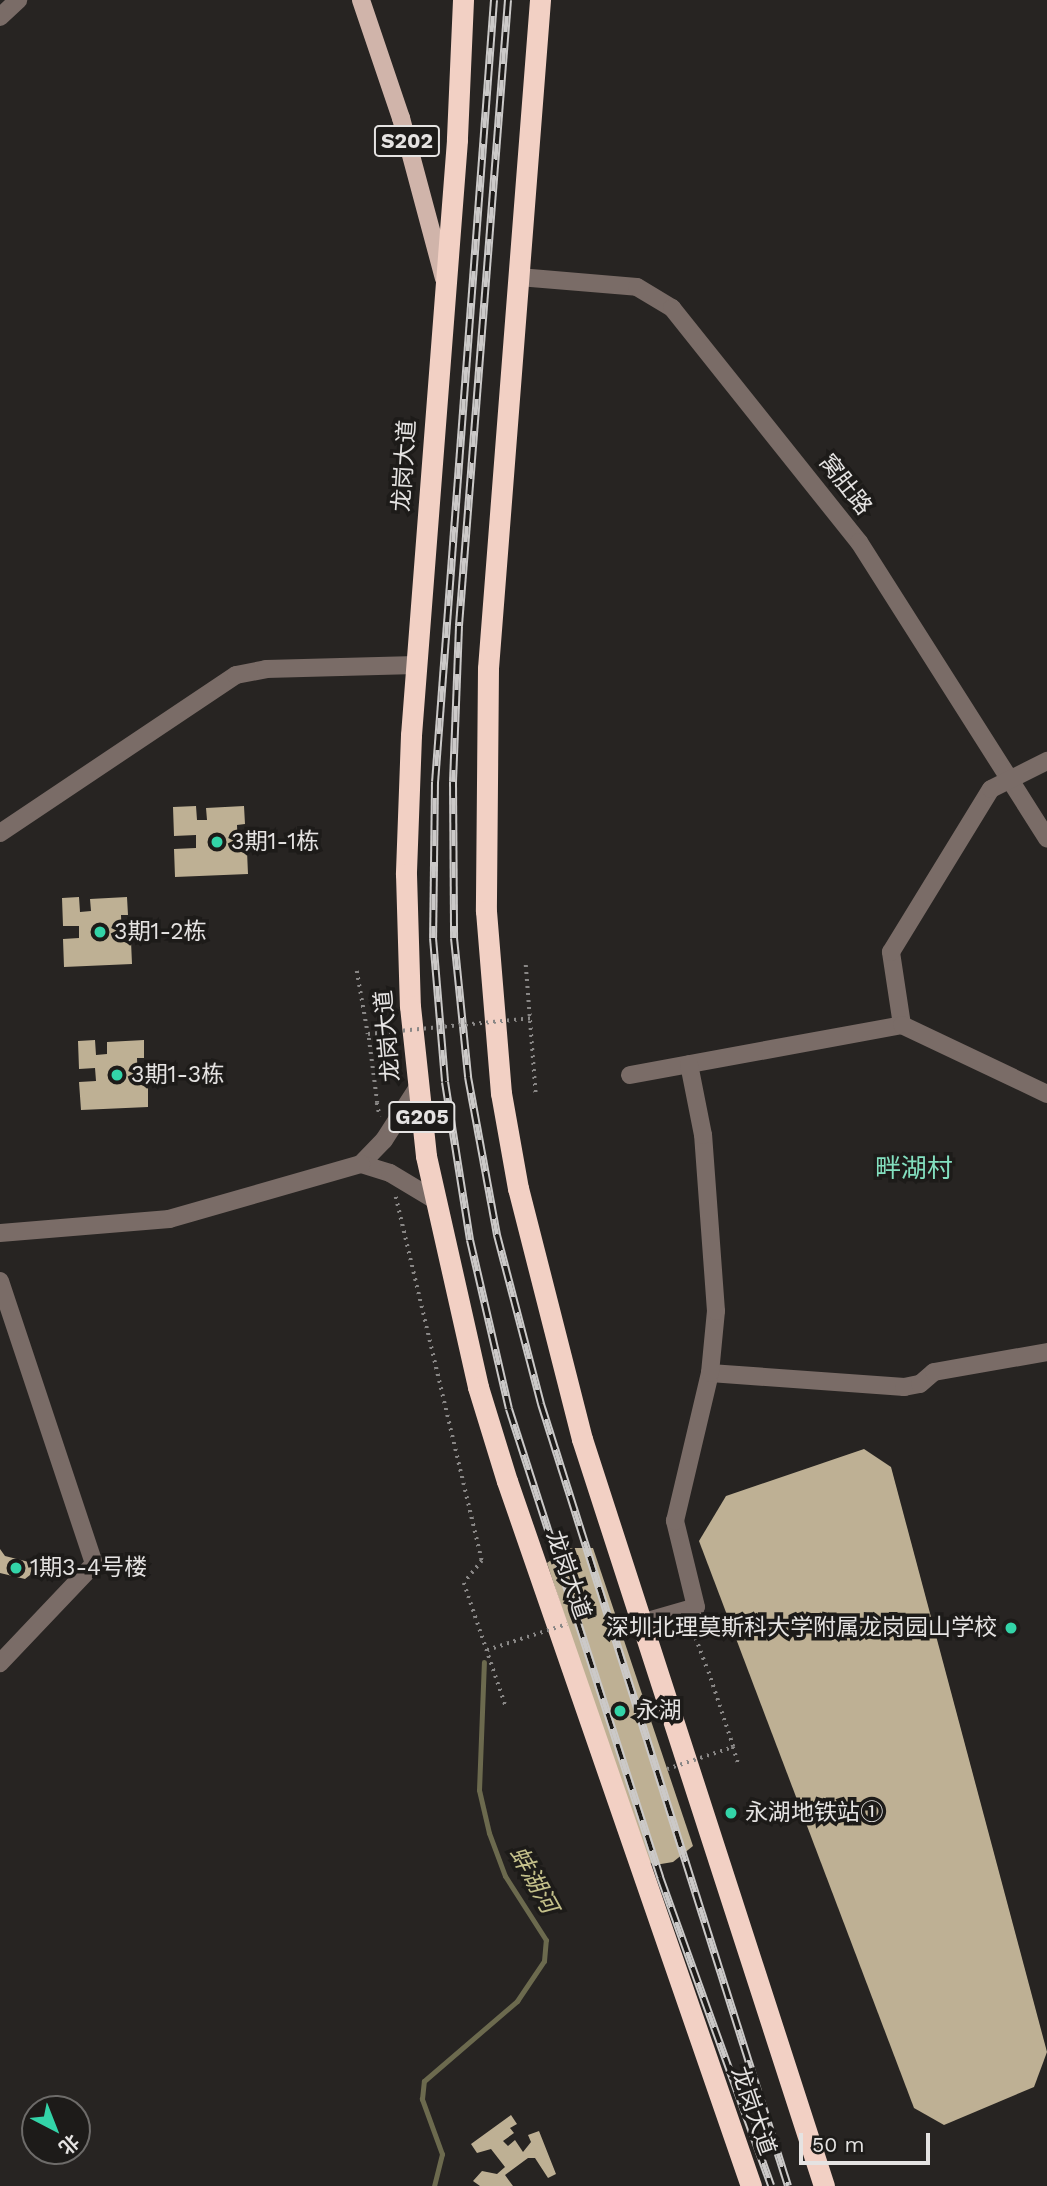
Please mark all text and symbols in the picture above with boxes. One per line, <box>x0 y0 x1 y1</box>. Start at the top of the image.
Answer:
road number: S202 <box>374 124 440 158</box>
street label: 龙岗大道 <box>388 419 422 513</box>
street label: 窝肚路 <box>813 449 877 521</box>
place label: 3期1-1栋 <box>231 828 319 856</box>
marker: 3期1-1栋 <box>209 834 225 850</box>
place label: 3期1-2栋 <box>114 918 207 946</box>
marker: 3期1-2栋 <box>92 924 108 940</box>
street label: 龙岗大道 <box>370 989 406 1083</box>
place label: 3期1-3栋 <box>131 1061 224 1089</box>
marker: 3期1-3栋 <box>109 1067 125 1083</box>
road number: G205 <box>387 1100 457 1134</box>
district label: 畔湖村 <box>875 1153 953 1185</box>
street label: 龙岗大道 <box>540 1527 596 1623</box>
place label: 1期3-4号楼 <box>30 1554 147 1582</box>
marker: 1期3-4号楼 <box>8 1560 24 1576</box>
place label: 深圳北理莫斯科大学附属龙岗园山学校 <box>606 1614 997 1642</box>
marker: 深圳北理莫斯科大学附属龙岗园山学校 <box>1003 1620 1019 1636</box>
place label: 永湖 <box>636 1697 682 1725</box>
marker: 永湖 <box>610 1701 630 1721</box>
place label: 永湖地铁站① <box>745 1799 883 1827</box>
marker: 永湖地铁站① <box>723 1805 739 1821</box>
water label: 蚌湖河 <box>503 1842 563 1918</box>
street label: 龙岗大道 <box>725 2063 781 2159</box>
north arrow <box>21 2095 91 2165</box>
scale bar <box>802 2120 933 2164</box>
text: 北 <box>54 2130 84 2159</box>
text: 50 m <box>812 2132 864 2157</box>

